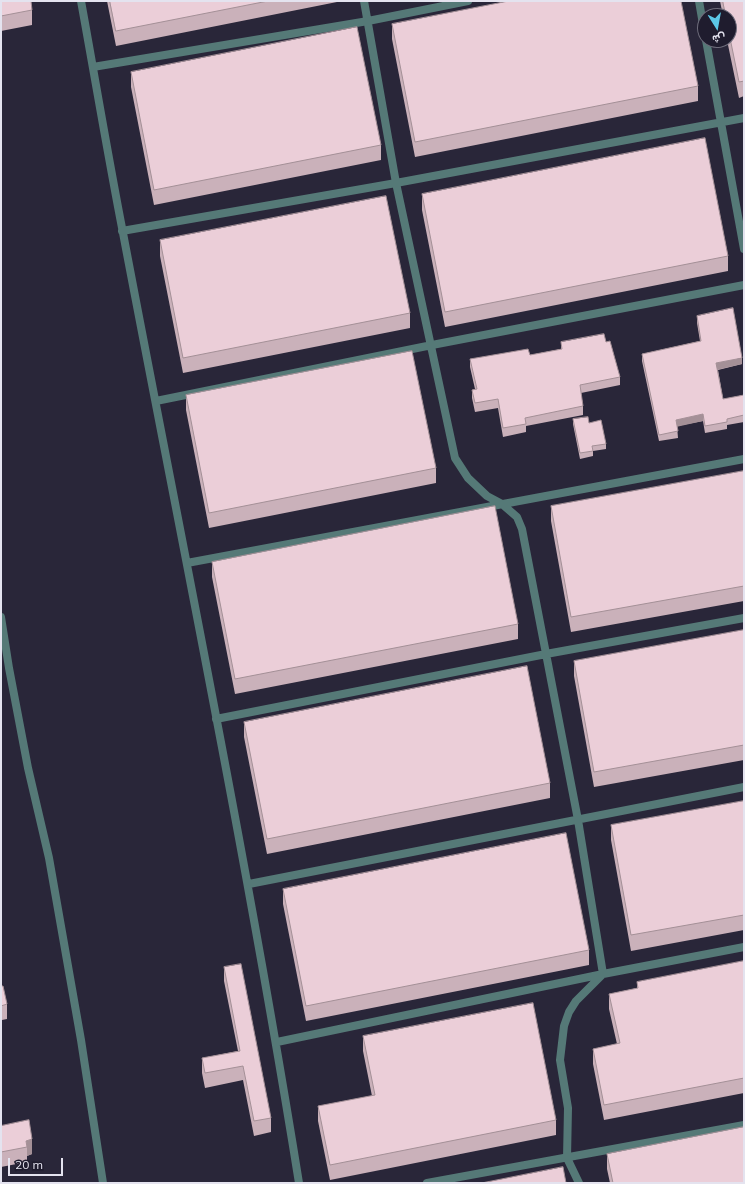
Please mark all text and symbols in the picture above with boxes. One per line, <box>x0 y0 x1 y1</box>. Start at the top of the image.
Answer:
north arrow <box>697 8 737 48</box>
text: ش <box>711 31 727 47</box>
scale bar <box>10 1150 65 1176</box>
text: 20 m <box>15 1157 43 1172</box>

